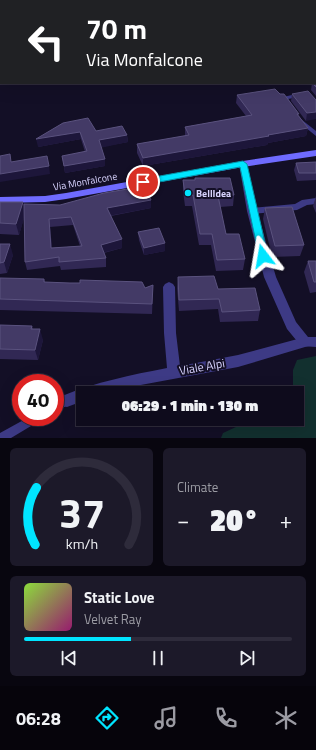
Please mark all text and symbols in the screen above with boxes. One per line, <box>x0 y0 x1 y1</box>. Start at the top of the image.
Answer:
text: 70 m <box>86 7 147 50</box>
icon: left <box>20 16 72 68</box>
text: Via Monfalcone <box>86 46 203 73</box>
pin <box>126 165 160 199</box>
street label: Via Monfalcone <box>52 168 118 195</box>
icon: arrive <box>132 171 154 193</box>
place label: BellIdea <box>196 186 231 201</box>
marker: BellIdea <box>183 188 193 198</box>
position arrow <box>242 235 284 277</box>
street label: Viale Alpi <box>178 353 226 380</box>
speed limit sign: 40 <box>12 374 64 426</box>
text: 06:29 · 1 min · 130 m <box>122 394 258 417</box>
text: Climate <box>177 477 218 497</box>
text: 37 <box>58 481 105 544</box>
text: 20° <box>210 497 259 543</box>
text: − <box>177 503 189 537</box>
text: + <box>280 503 292 537</box>
text: km/h <box>65 533 98 555</box>
text: Static Love <box>84 586 155 609</box>
text: Velvet Ray <box>84 609 142 629</box>
icon: previous <box>58 647 80 669</box>
icon: pause <box>147 647 169 669</box>
icon: next <box>236 647 258 669</box>
icon: directions <box>93 704 121 732</box>
icon: music <box>152 704 180 732</box>
icon: phone <box>212 704 240 732</box>
icon: climate <box>272 704 300 732</box>
text: 06:28 <box>16 705 61 732</box>

